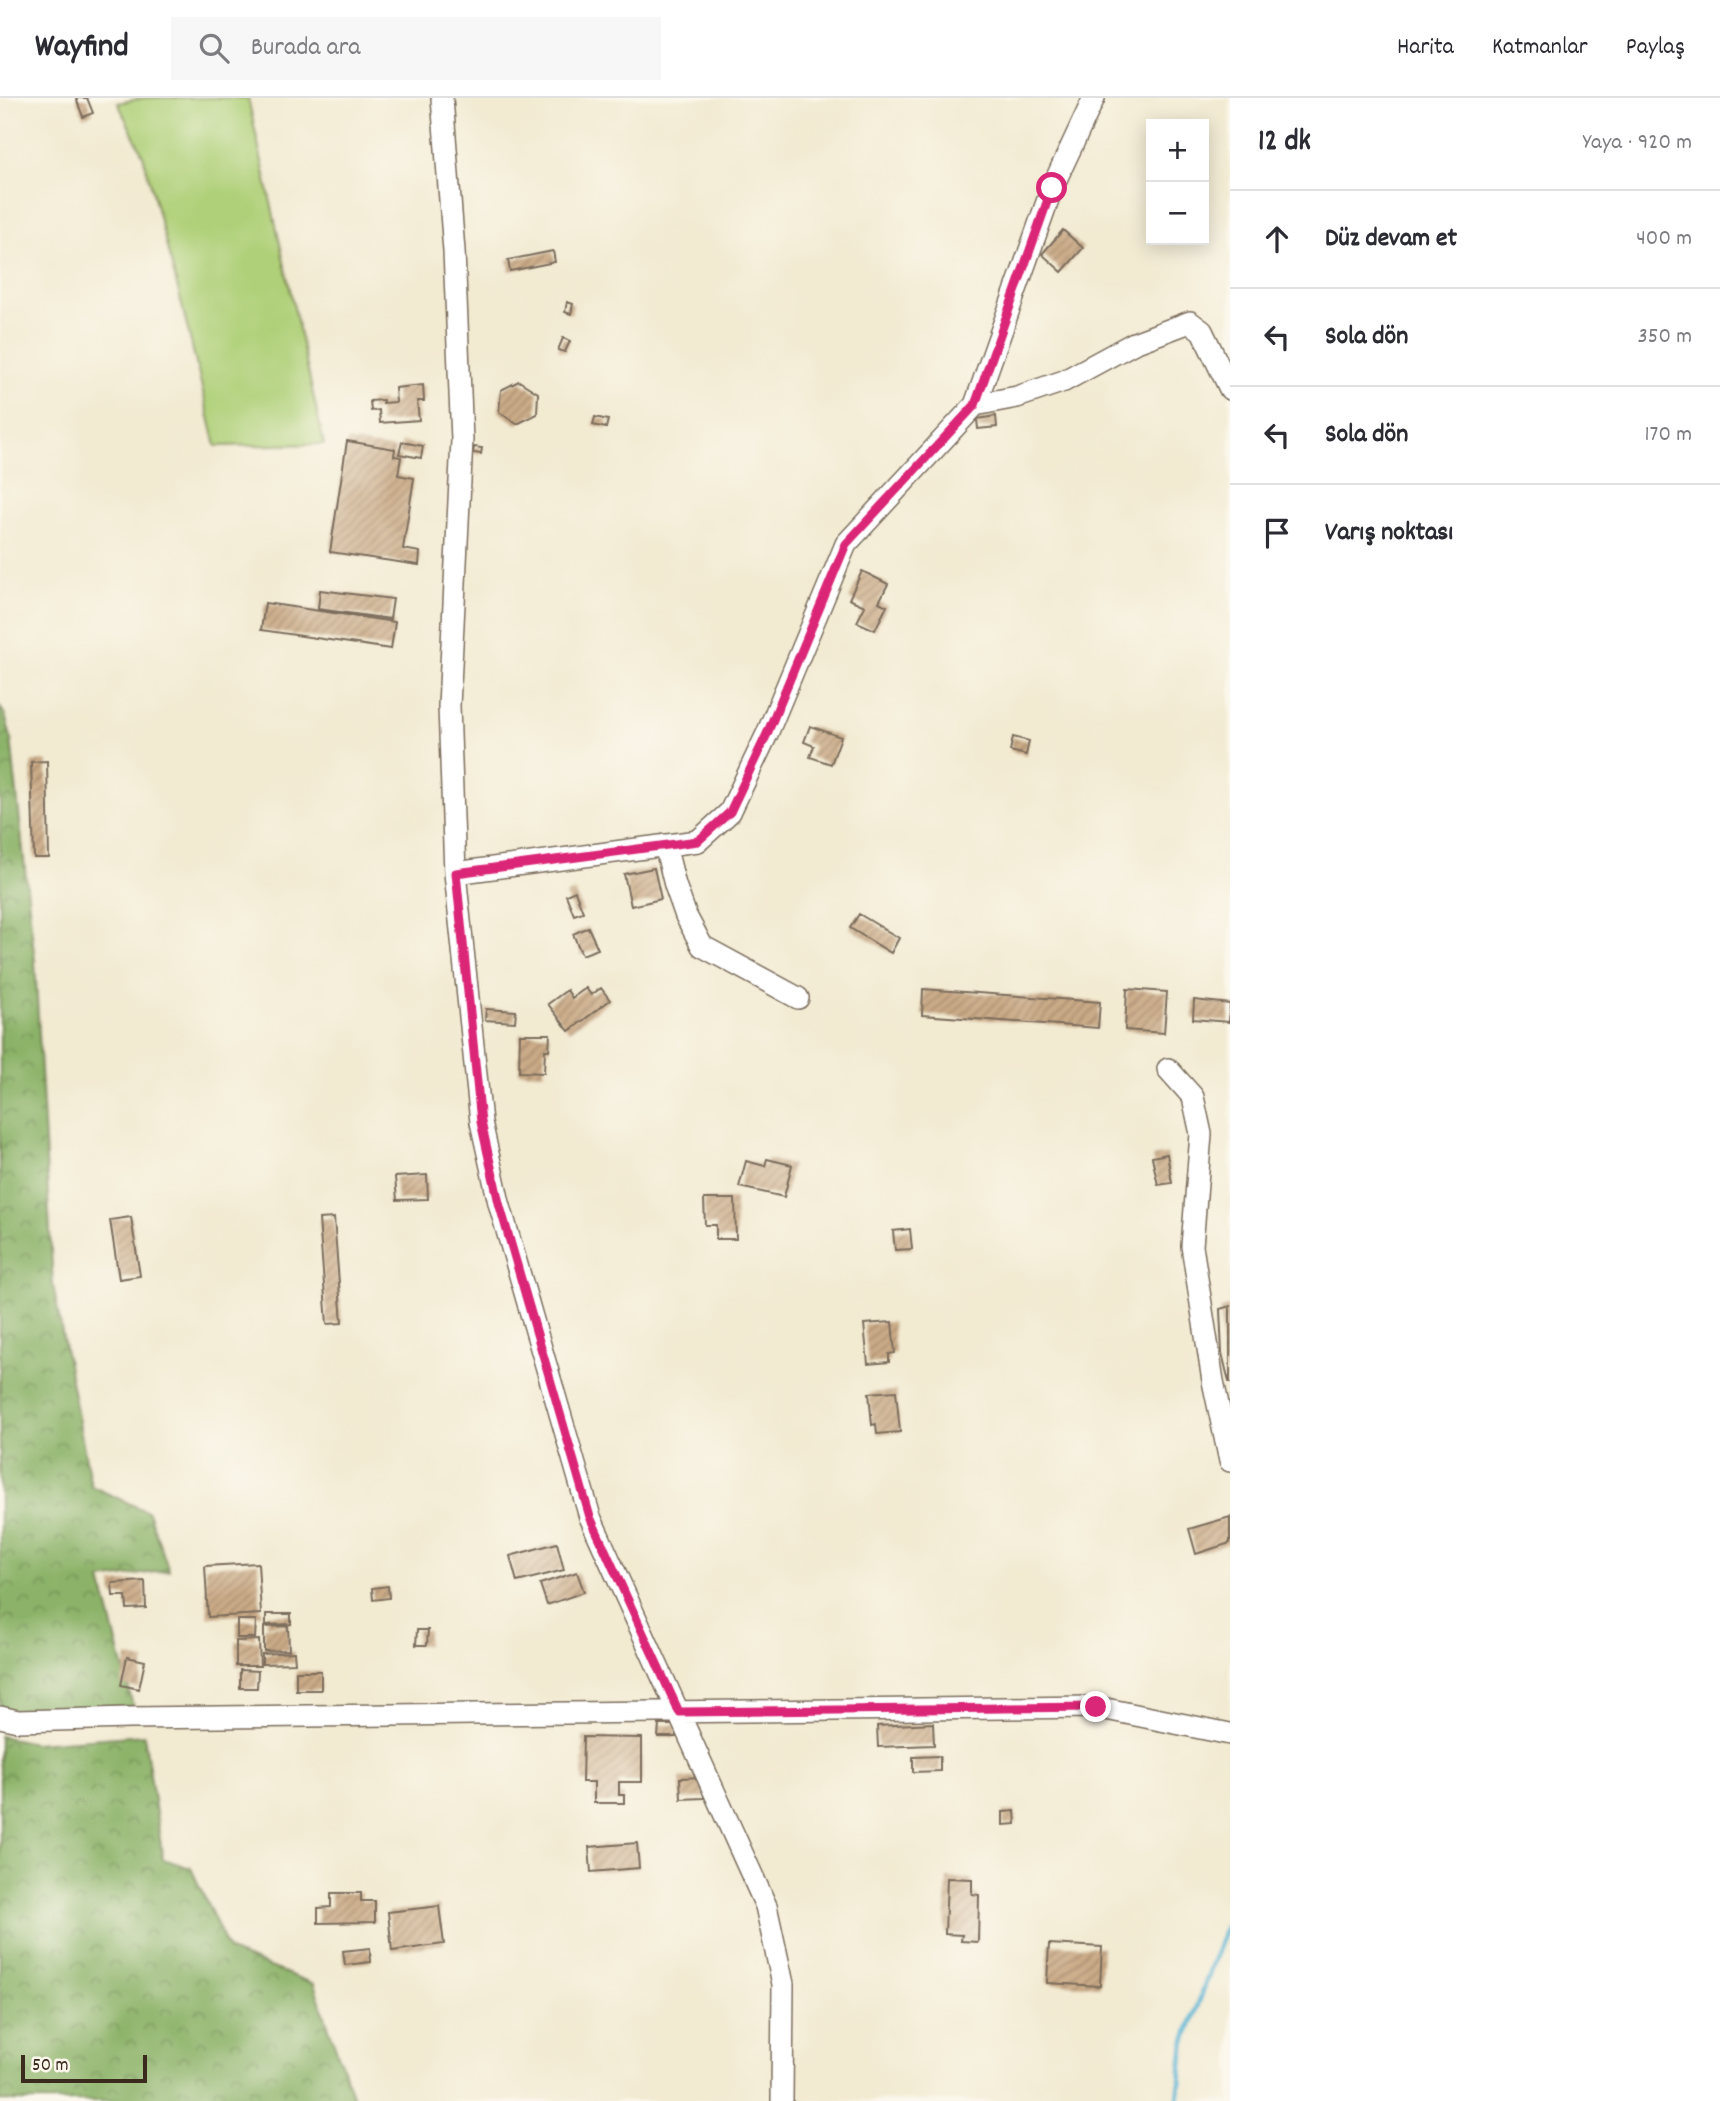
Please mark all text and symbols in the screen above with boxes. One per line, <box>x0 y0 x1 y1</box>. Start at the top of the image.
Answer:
search box <box>171 17 661 80</box>
text: Wayfind <box>35 25 129 72</box>
icon: search <box>195 29 233 67</box>
text: Burada ara <box>251 30 361 67</box>
text: Harita <box>1397 31 1454 65</box>
text: Katmanlar <box>1492 31 1588 65</box>
text: Paylaş <box>1626 31 1685 65</box>
map controls <box>1146 119 1209 245</box>
button: + <box>1146 119 1209 182</box>
text: 12 dk <box>1258 122 1311 165</box>
text: Yaya · 920 m <box>1583 127 1692 160</box>
route start <box>1036 172 1067 203</box>
button: − <box>1146 182 1209 245</box>
icon: ahead <box>1258 220 1296 258</box>
text: Düz devam et <box>1325 221 1457 258</box>
text: 400 m <box>1636 223 1692 256</box>
icon: left <box>1258 318 1296 356</box>
text: Sola dön <box>1325 319 1408 356</box>
text: 350 m <box>1638 321 1692 354</box>
icon: left <box>1258 416 1296 454</box>
text: Sola dön <box>1325 417 1408 454</box>
text: 170 m <box>1645 419 1692 452</box>
icon: arrive <box>1258 514 1296 552</box>
text: Varış noktası <box>1325 515 1453 552</box>
route end <box>1080 1691 1111 1722</box>
scale bar <box>21 2052 147 2084</box>
text: 50 m <box>32 2053 69 2080</box>

